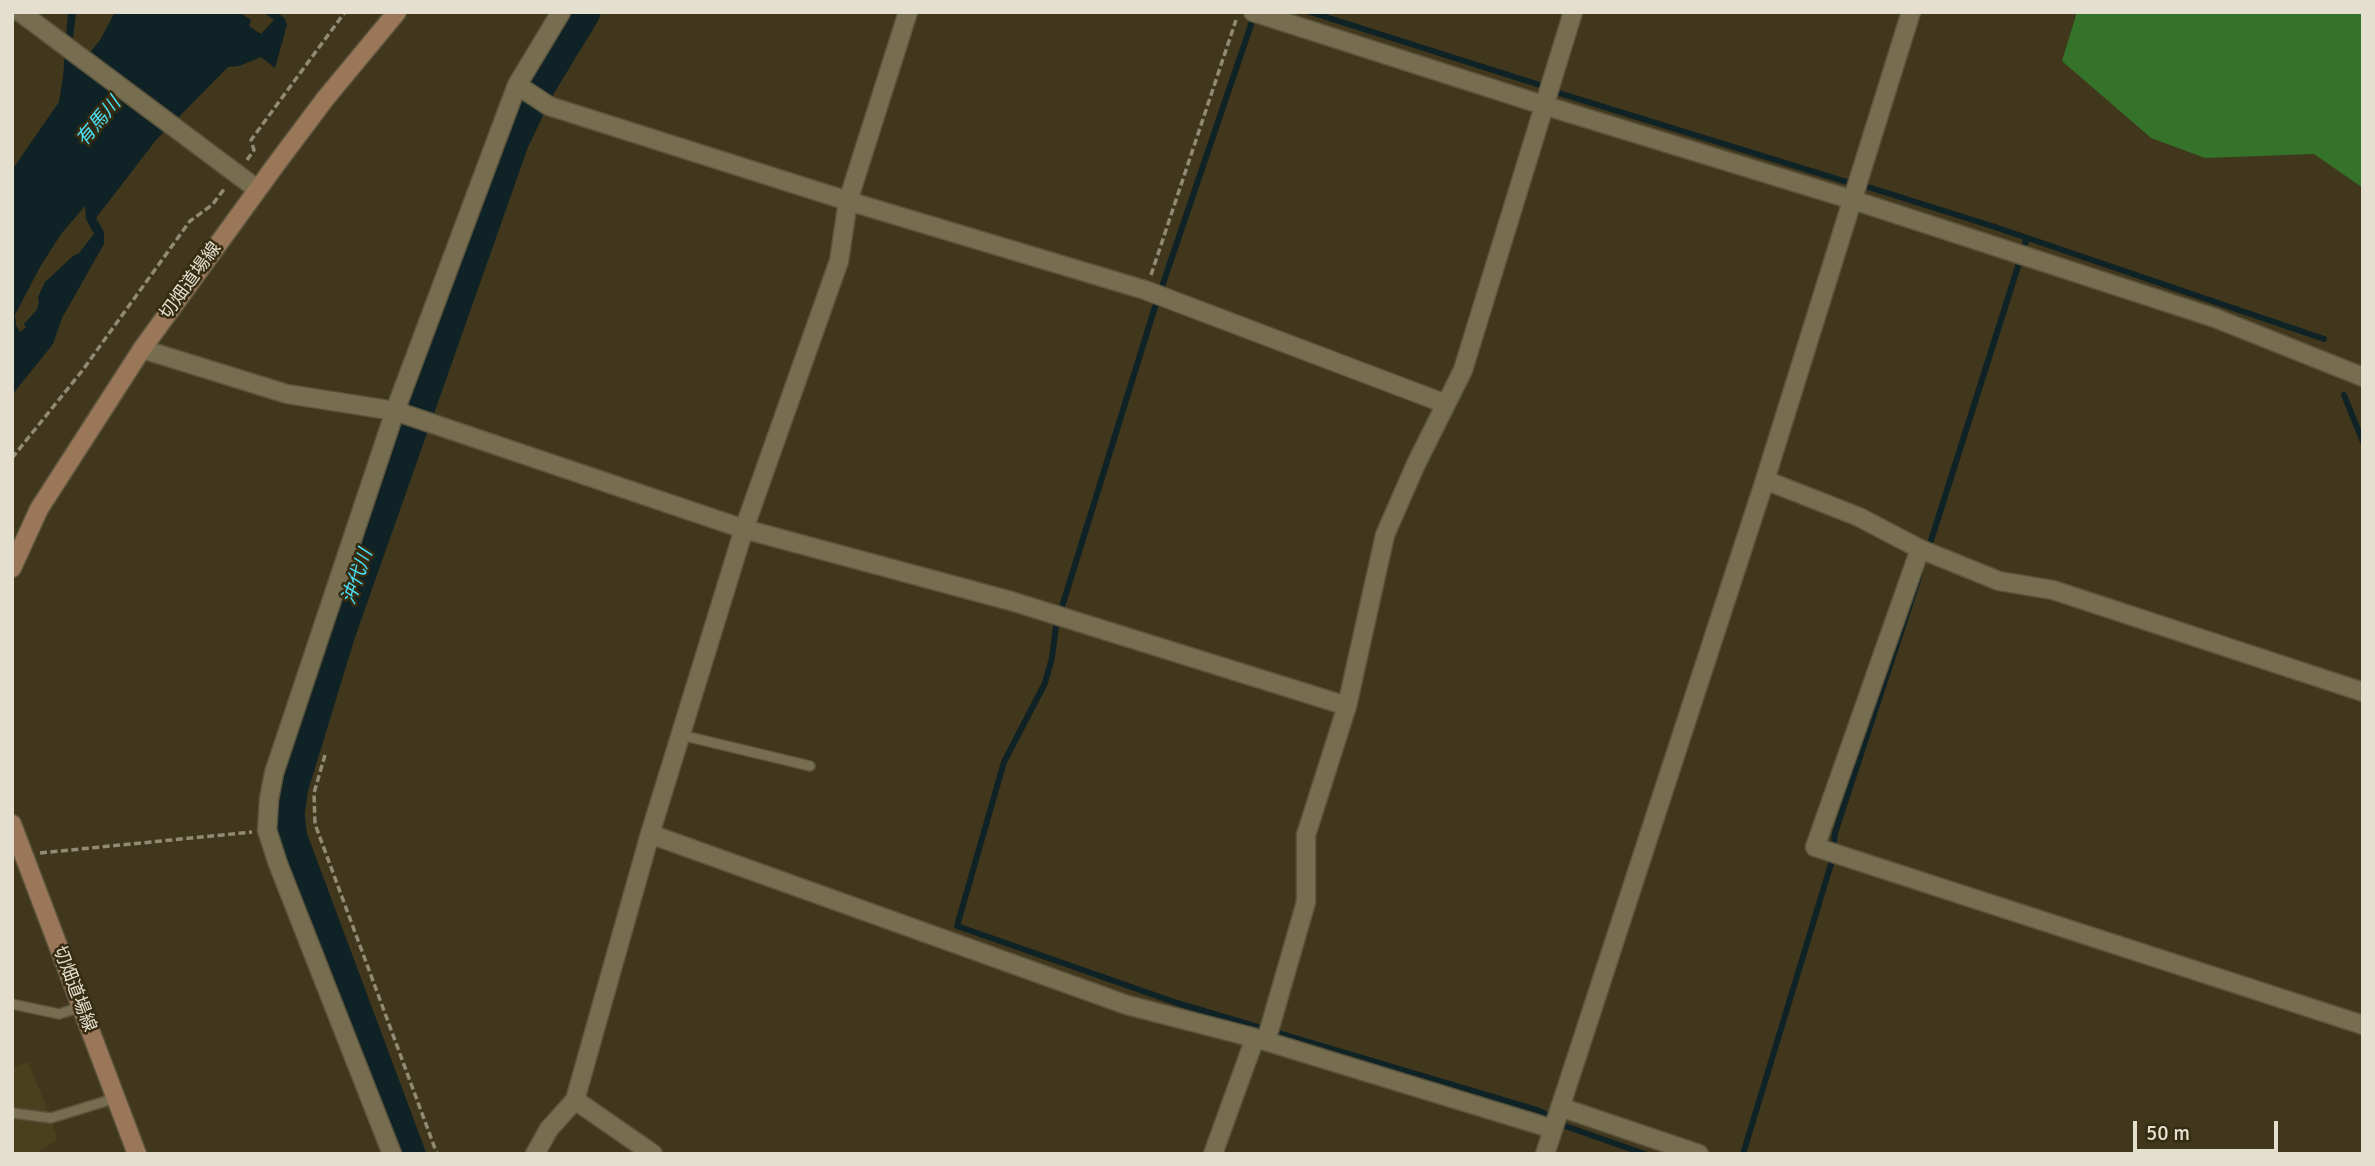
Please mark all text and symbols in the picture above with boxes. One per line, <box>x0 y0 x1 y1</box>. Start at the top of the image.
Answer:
water label: 有馬川 <box>72 93 126 151</box>
street label: 切畑道場線 <box>156 238 226 324</box>
water label: 沖代川 <box>338 546 378 608</box>
street label: 切畑道場線 <box>48 943 100 1035</box>
scale bar <box>2137 1106 2282 1150</box>
text: 50 m <box>2146 1120 2190 1146</box>

